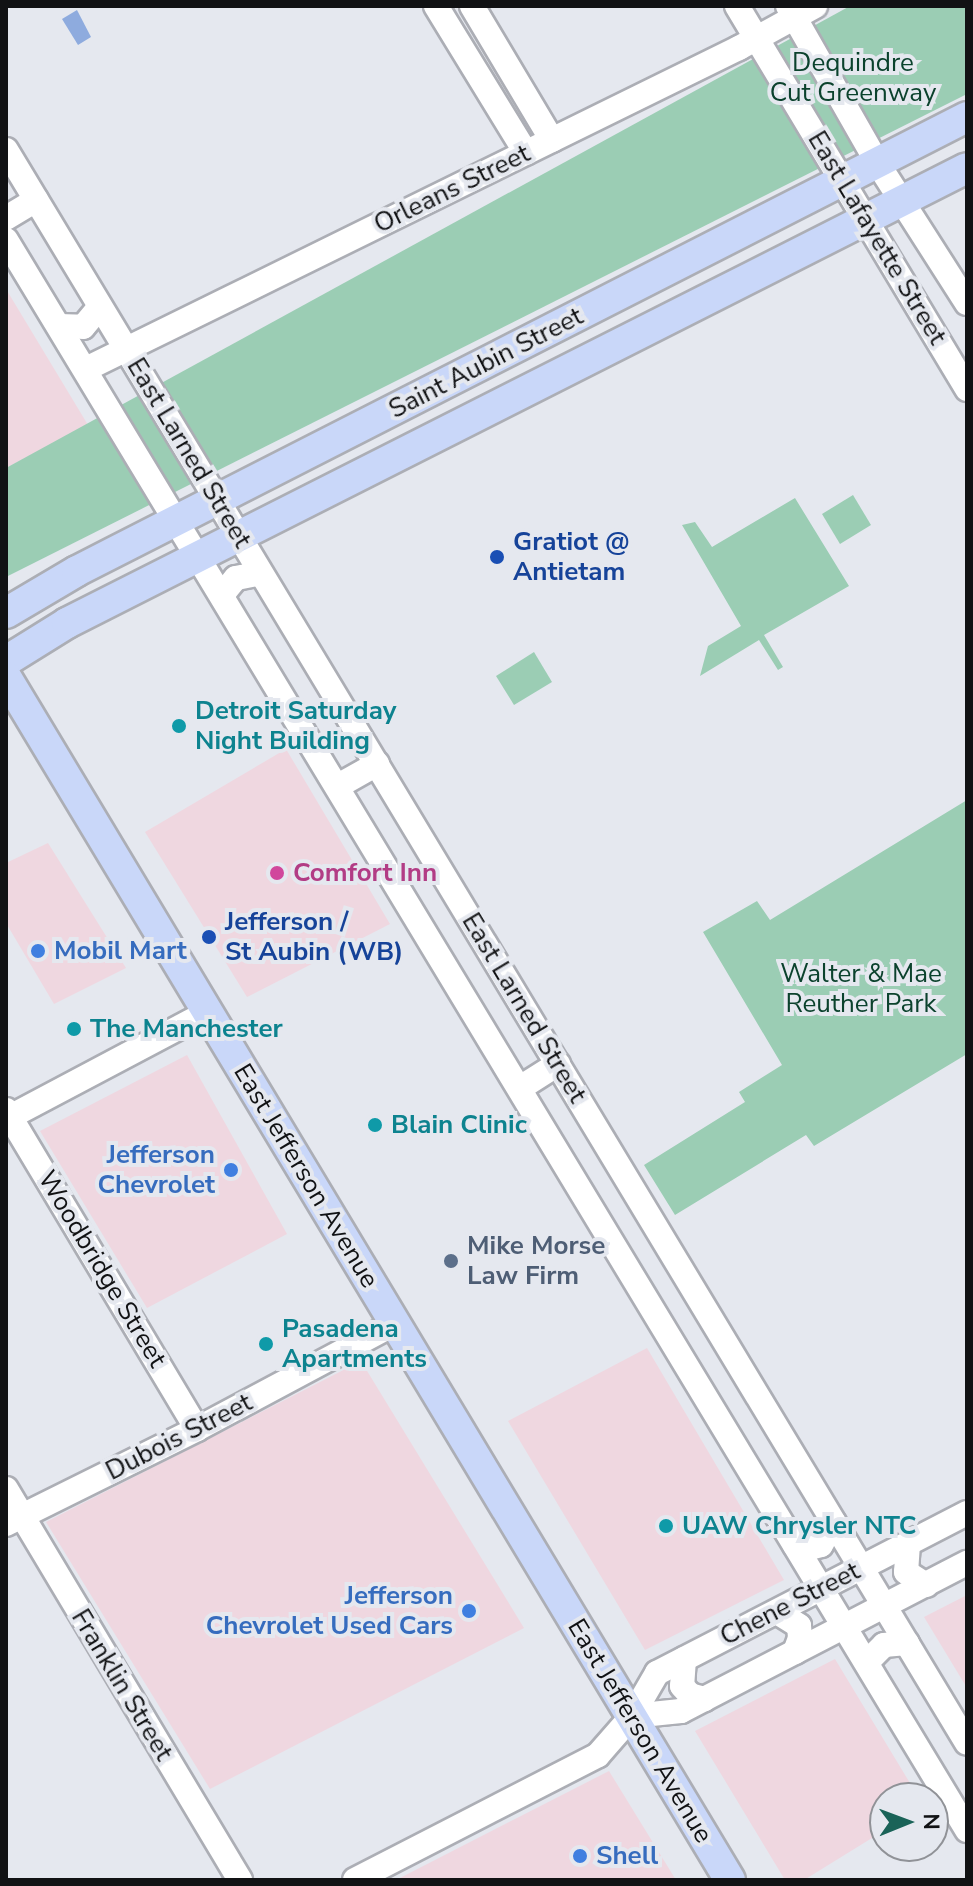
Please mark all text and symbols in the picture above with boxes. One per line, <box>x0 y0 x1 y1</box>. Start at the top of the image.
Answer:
park label: Dequindre Cut Greenway <box>770 47 936 108</box>
street label: East Lafayette Street <box>801 126 953 350</box>
street label: Orleans Street <box>369 138 535 240</box>
street label: Saint Aubin Street <box>384 301 588 425</box>
street label: East Larned Street <box>120 353 258 553</box>
place label: Gratiot @ Antietam <box>513 526 630 588</box>
marker: Gratiot @ Antietam <box>488 548 506 566</box>
place label: Detroit Saturday Night Building <box>195 695 396 756</box>
marker: Detroit Saturday Night Building <box>170 717 188 735</box>
place label: Comfort Inn <box>293 857 437 889</box>
marker: Comfort Inn <box>268 864 286 882</box>
place label: Jefferson / St Aubin (WB) <box>225 906 403 968</box>
street label: East Larned Street <box>455 908 593 1108</box>
marker: Jefferson / St Aubin (WB) <box>200 928 218 946</box>
place label: Mobil Mart <box>54 935 187 967</box>
marker: Mobil Mart <box>29 942 47 960</box>
park label: Walter & Mae Reuther Park <box>780 958 942 1020</box>
place label: The Manchester <box>90 1013 283 1045</box>
marker: The Manchester <box>65 1020 83 1038</box>
street label: East Jefferson Avenue <box>227 1058 385 1294</box>
place label: Blain Clinic <box>391 1109 527 1141</box>
marker: Blain Clinic <box>366 1116 384 1134</box>
place label: Jefferson Chevrolet <box>97 1139 215 1200</box>
marker: Jefferson Chevrolet <box>222 1161 240 1179</box>
street label: Woodbridge Street <box>31 1165 173 1373</box>
place label: Mike Morse Law Firm <box>467 1230 605 1292</box>
marker: Mike Morse Law Firm <box>442 1252 460 1270</box>
place label: Pasadena Apartments <box>282 1313 427 1374</box>
marker: Pasadena Apartments <box>257 1335 275 1353</box>
street label: Dubois Street <box>101 1387 257 1487</box>
place label: UAW Chrysler NTC <box>682 1510 916 1542</box>
marker: UAW Chrysler NTC <box>657 1517 675 1535</box>
street label: Chene Street <box>715 1556 865 1652</box>
place label: Jefferson Chevrolet Used Cars <box>206 1580 453 1642</box>
marker: Jefferson Chevrolet Used Cars <box>460 1602 478 1620</box>
street label: Franklin Street <box>65 1604 179 1766</box>
street label: East Jefferson Avenue <box>561 1613 719 1849</box>
north arrow <box>869 1782 949 1862</box>
text: N <box>916 1813 946 1830</box>
place label: Shell <box>596 1840 658 1872</box>
marker: Shell <box>571 1847 589 1865</box>

